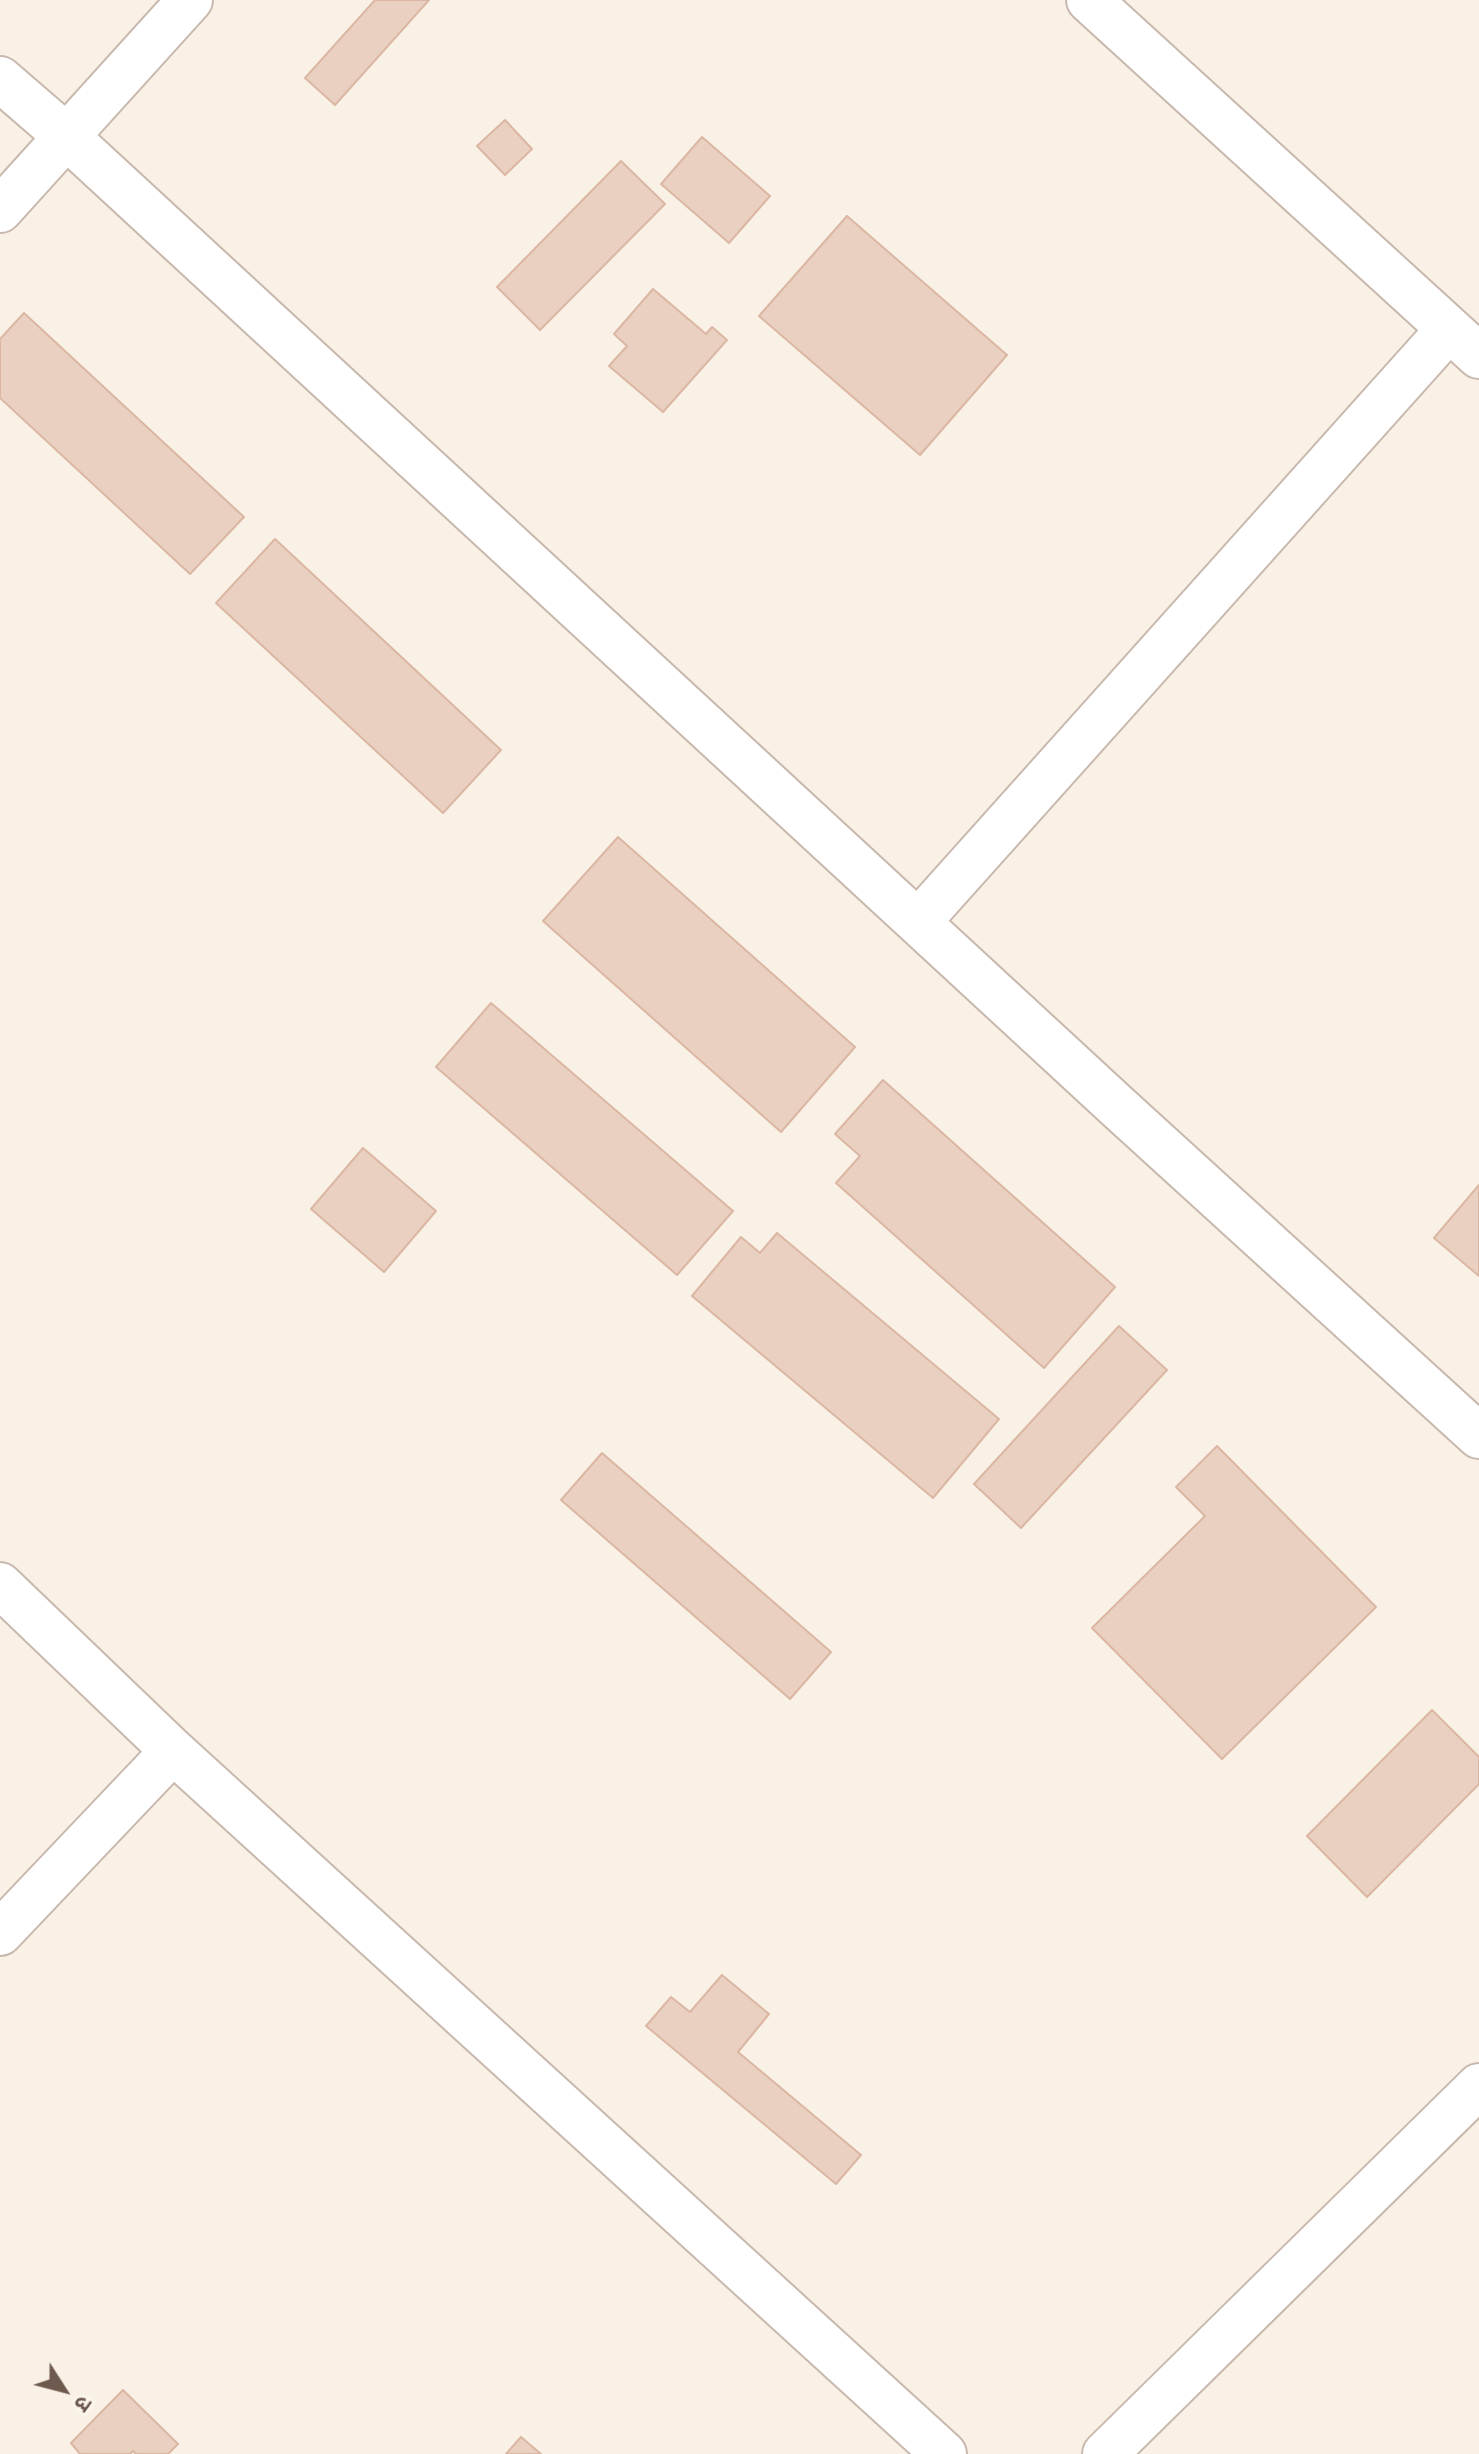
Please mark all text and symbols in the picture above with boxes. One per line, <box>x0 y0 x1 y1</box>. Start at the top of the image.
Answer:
north arrow <box>24 2350 104 2430</box>
text: उ <box>67 2389 100 2419</box>

